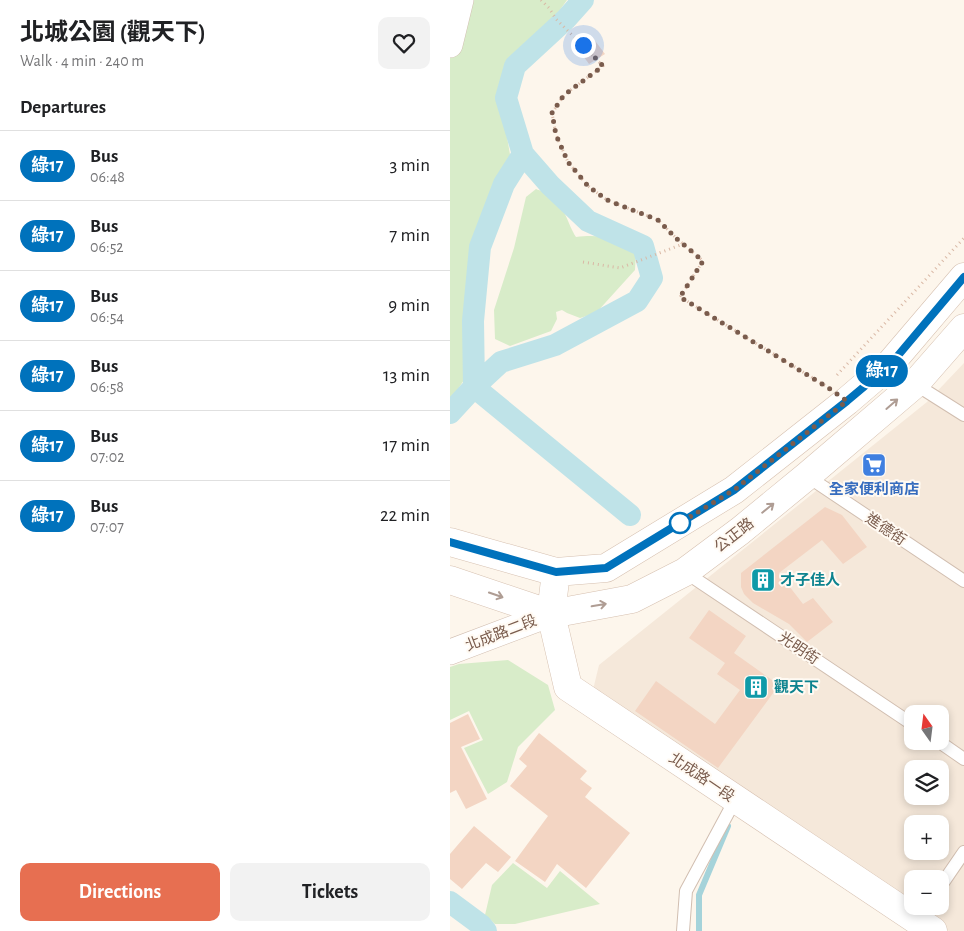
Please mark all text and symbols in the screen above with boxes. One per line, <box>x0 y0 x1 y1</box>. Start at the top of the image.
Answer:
button: heart <box>378 17 430 69</box>
text: 北城公園 (觀天下) <box>20 21 206 45</box>
your location <box>571 33 596 58</box>
text: Walk · 4 min · 240 m <box>20 53 144 69</box>
text: Departures <box>20 98 106 117</box>
text: Bus <box>90 147 118 166</box>
text: 3 min <box>389 156 430 175</box>
text: 綠17 <box>31 157 64 175</box>
text: 06:48 <box>90 169 125 185</box>
text: Bus <box>90 217 118 236</box>
text: 7 min <box>389 226 430 245</box>
text: 綠17 <box>31 227 64 245</box>
text: 06:52 <box>90 239 124 255</box>
text: Bus <box>90 287 118 306</box>
text: 9 min <box>388 296 430 315</box>
text: 綠17 <box>31 297 64 315</box>
text: 06:54 <box>90 309 124 325</box>
line badge: 綠17 <box>853 355 911 387</box>
text: Bus <box>90 357 118 376</box>
text: 綠17 <box>866 362 898 380</box>
text: 13 min <box>383 366 430 385</box>
text: 綠17 <box>31 367 64 385</box>
text: 06:58 <box>90 379 124 395</box>
one-way arrow <box>885 398 898 409</box>
text: Bus <box>90 427 118 446</box>
text: 17 min <box>383 436 430 455</box>
text: 綠17 <box>31 437 64 455</box>
text: 07:02 <box>90 449 125 465</box>
supermarket icon: 全家便利商店 <box>861 452 887 478</box>
place label: 全家便利商店 <box>829 480 919 497</box>
text: Bus <box>90 497 118 516</box>
one-way arrow <box>761 503 774 514</box>
text: 22 min <box>380 506 430 525</box>
text: 綠17 <box>31 507 64 525</box>
street label: 進德街 <box>863 509 910 548</box>
unlabelled marker <box>669 512 691 534</box>
street label: 公正路 <box>711 515 757 555</box>
text: 07:07 <box>90 519 124 535</box>
building icon: 才子佳人 <box>750 567 776 593</box>
place label: 才子佳人 <box>780 572 840 588</box>
one-way arrow <box>488 591 504 601</box>
one-way arrow <box>591 600 607 610</box>
street label: 北成路二段 <box>463 611 539 654</box>
street label: 光明街 <box>776 629 822 667</box>
building icon: 觀天下 <box>743 674 769 700</box>
place label: 觀天下 <box>774 679 819 695</box>
north arrow <box>904 705 949 750</box>
map controls <box>904 705 949 915</box>
street label: 北成路一段 <box>666 749 738 805</box>
button: layers <box>904 760 949 805</box>
button: + <box>904 815 949 860</box>
button: Directions <box>20 863 220 921</box>
button: Tickets <box>230 863 430 921</box>
button: − <box>904 870 949 915</box>

